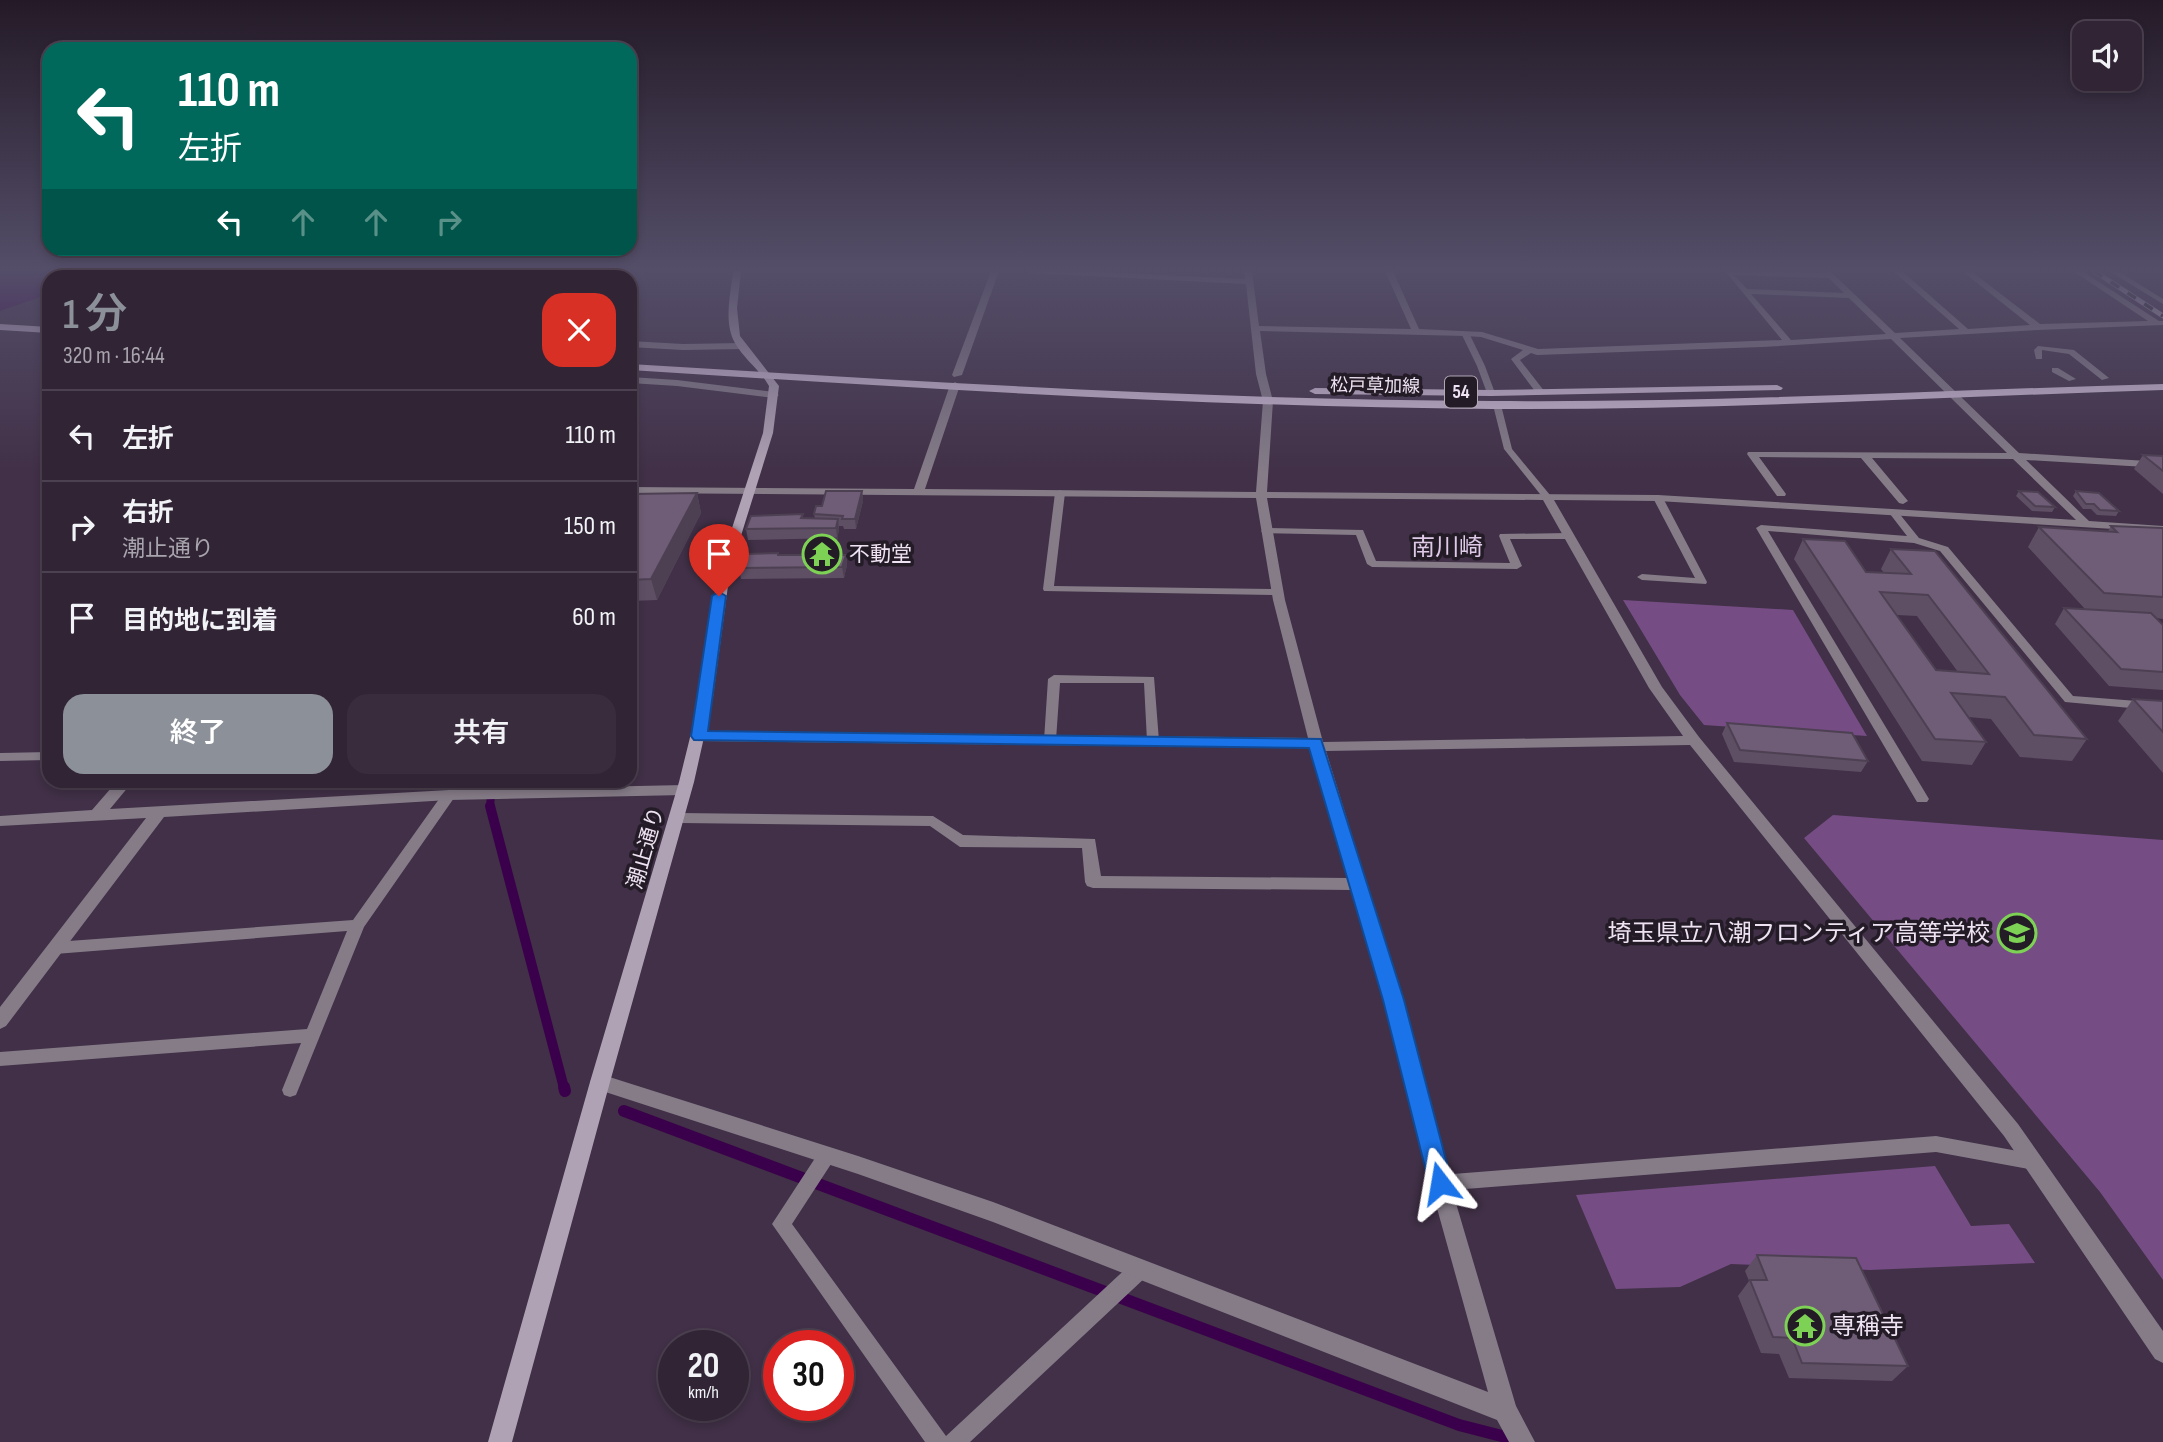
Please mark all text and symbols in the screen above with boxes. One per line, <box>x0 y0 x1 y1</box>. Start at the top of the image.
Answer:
map controls <box>2072 21 2142 91</box>
button: sound <box>2072 21 2142 91</box>
text: 110 m <box>178 62 280 121</box>
icon: left <box>63 70 154 161</box>
text: 左折 <box>178 130 242 169</box>
icon: left <box>211 203 249 241</box>
icon: ahead <box>284 203 322 241</box>
icon: ahead <box>357 203 395 241</box>
icon: right <box>430 203 468 241</box>
text: 1 分 <box>63 290 127 341</box>
button: close <box>542 293 616 367</box>
text: 320 m · 16:44 <box>63 342 165 370</box>
street label: 松戸草加線 <box>1330 375 1420 397</box>
road number: 54 <box>1445 376 1477 408</box>
icon: left <box>63 417 101 455</box>
text: 110 m <box>565 420 616 451</box>
text: 左折 <box>122 424 174 455</box>
text: 右折 <box>122 498 174 529</box>
icon: right <box>63 508 101 546</box>
text: 150 m <box>564 511 616 542</box>
pin <box>689 524 749 596</box>
temple icon: 不動堂 <box>801 533 843 575</box>
district label: 南川崎 <box>1411 533 1483 562</box>
text: 潮止通り <box>122 535 214 563</box>
icon: arrive <box>700 535 738 573</box>
place label: 不動堂 <box>849 542 912 567</box>
icon: arrive <box>63 599 101 637</box>
text: 60 m <box>572 602 616 633</box>
text: 目的地に到着 <box>122 606 278 637</box>
button: 終了 <box>63 694 333 774</box>
button: 共有 <box>347 694 616 774</box>
street label: 潮止通り <box>622 804 670 892</box>
school or university icon: 埼玉県立八潮フロンティア高等学校 <box>1996 912 2038 954</box>
place label: 埼玉県立八潮フロンティア高等学校 <box>1607 919 1990 948</box>
position arrow <box>1403 1146 1477 1220</box>
temple icon: 専稱寺 <box>1784 1305 1826 1347</box>
place label: 専稱寺 <box>1832 1312 1904 1341</box>
speed limit sign: 30 <box>763 1330 854 1421</box>
text: 20 <box>688 1345 720 1388</box>
text: km/h <box>688 1382 719 1403</box>

